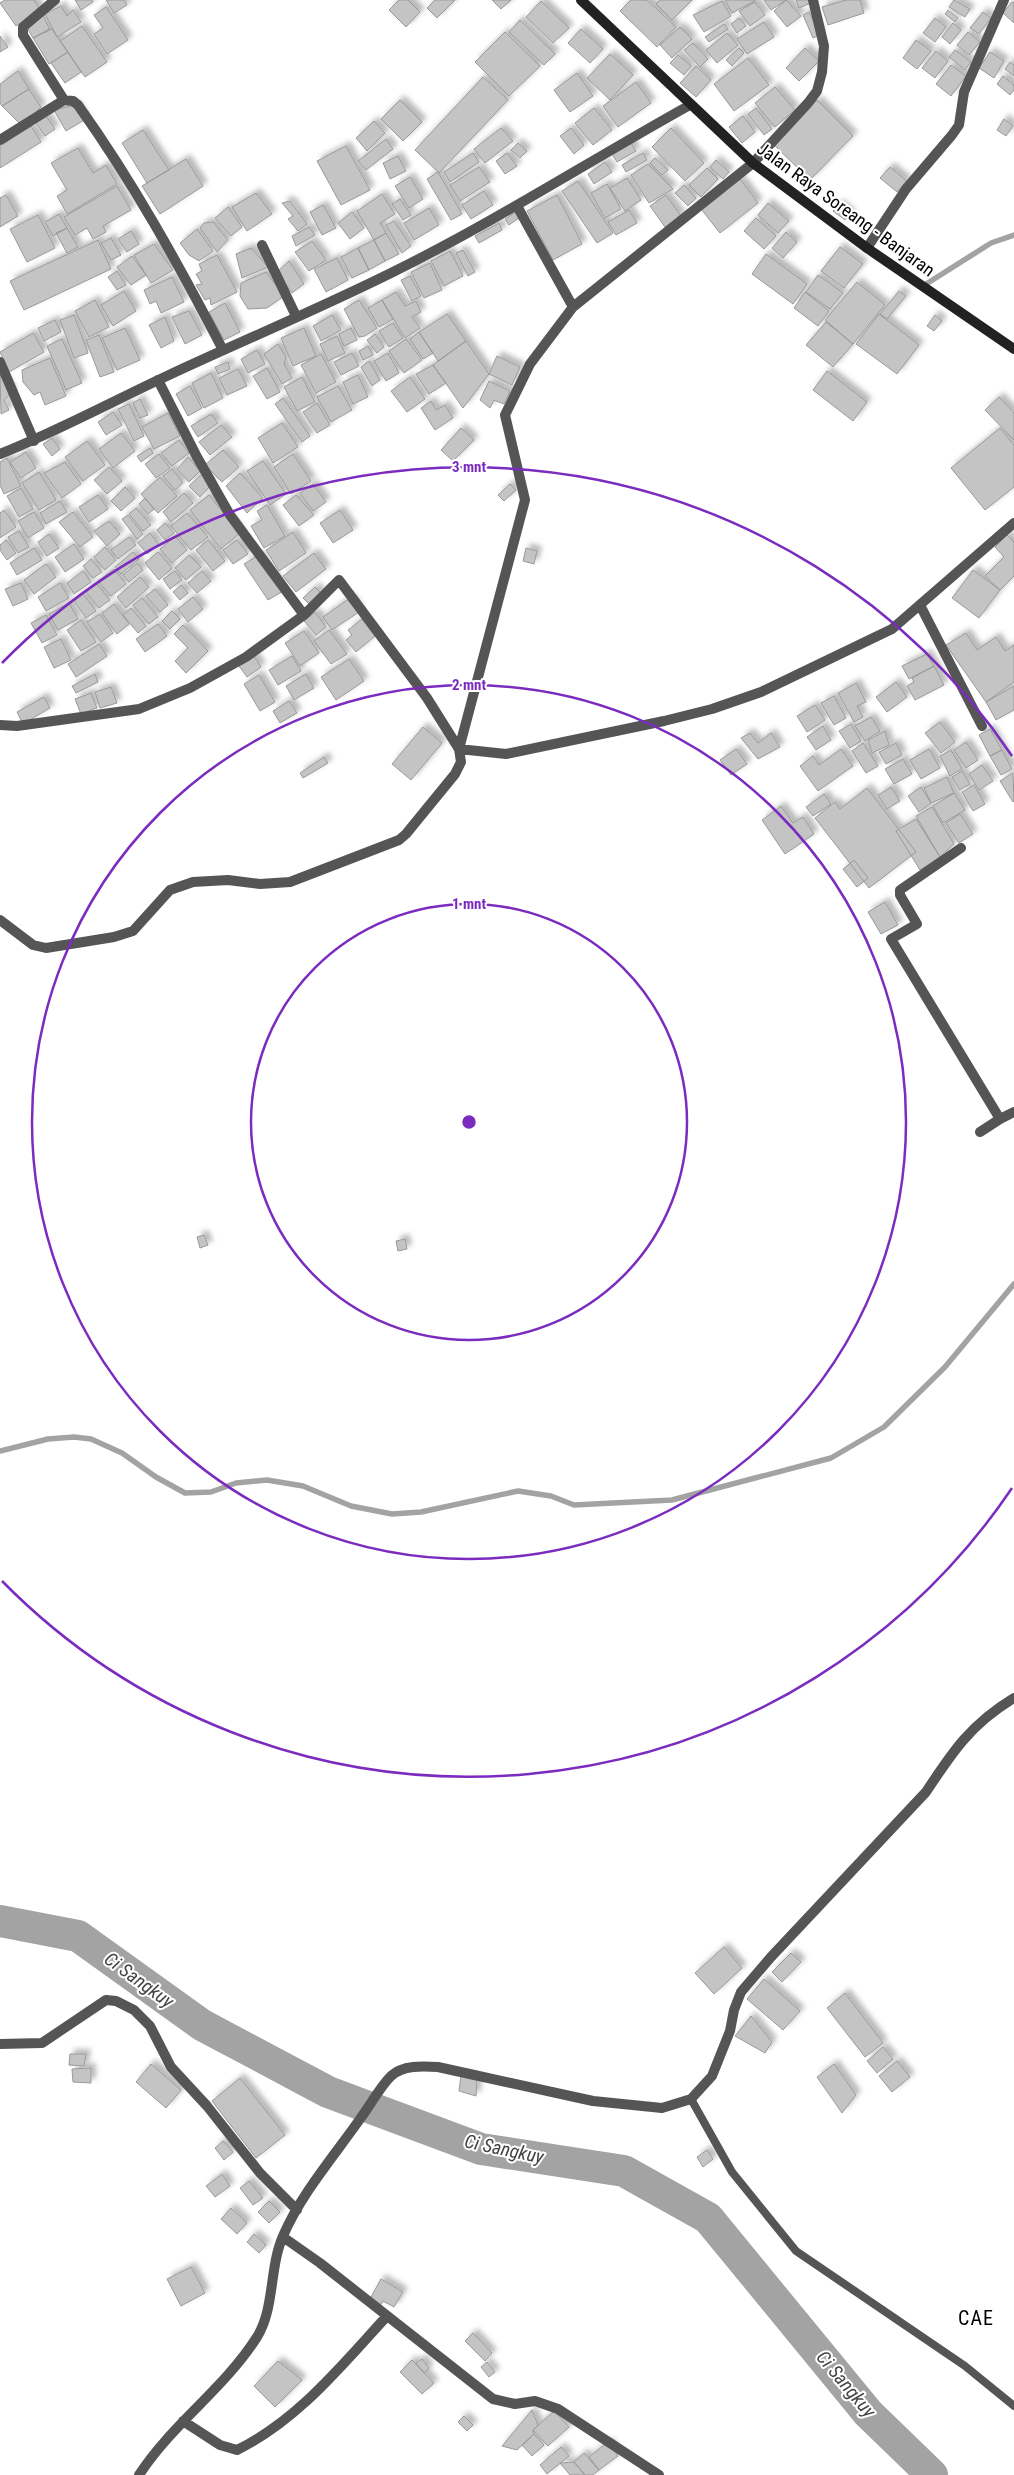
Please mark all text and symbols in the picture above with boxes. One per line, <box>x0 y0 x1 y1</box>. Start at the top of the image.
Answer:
street label: Jalan Raya Soreang - Banjaran <box>753 137 939 281</box>
text: 3 mnt <box>452 458 486 476</box>
text: 2 mnt <box>452 676 486 694</box>
text: 1 mnt <box>452 895 486 913</box>
centre of rings <box>460 1113 478 1131</box>
water label: Ci Sangkuy <box>100 1947 179 2014</box>
water label: Ci Sangkuy <box>462 2129 547 2169</box>
district label: CAE <box>958 2306 994 2330</box>
water label: Ci Sangkuy <box>811 2346 881 2423</box>

